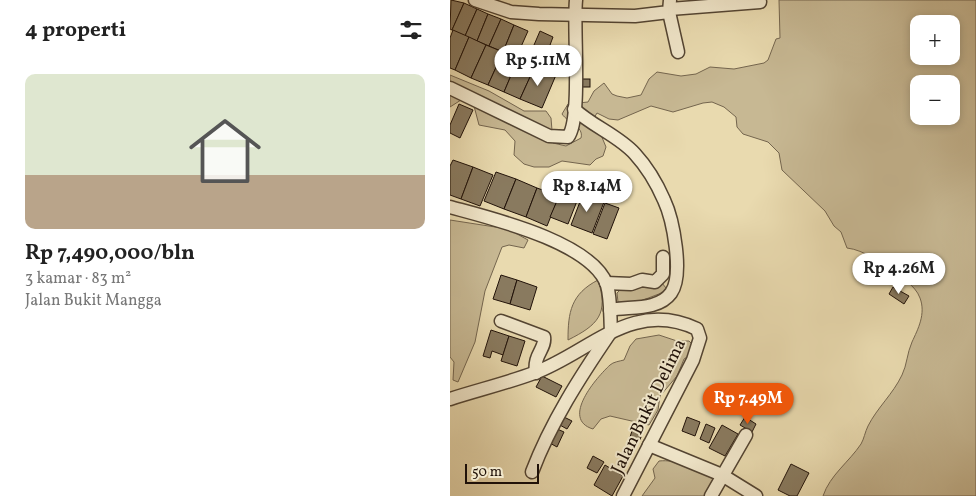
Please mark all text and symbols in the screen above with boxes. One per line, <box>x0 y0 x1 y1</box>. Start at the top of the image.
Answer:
map controls <box>910 15 960 125</box>
button: + <box>910 15 960 65</box>
text: 4 properti <box>25 16 126 45</box>
icon: filters <box>397 16 425 44</box>
pin: Rp 5.11M <box>486 44 590 87</box>
text: Rp 5.11M <box>505 50 571 72</box>
button: − <box>910 75 960 125</box>
icon: home <box>180 106 270 196</box>
pin: Rp 8.14M <box>535 170 639 213</box>
text: Rp 8.14M <box>552 176 622 198</box>
text: Rp 7,490,000/bln <box>25 239 195 268</box>
pin: Rp 4.26M <box>847 252 951 295</box>
text: Rp 4.26M <box>863 258 935 280</box>
text: 3 kamar · 83 m² <box>25 268 131 290</box>
text: Jalan Bukit Mangga <box>25 290 162 312</box>
street label: Jalan Bukit Delima <box>606 335 693 478</box>
pin: Rp 7.49M <box>696 382 800 425</box>
text: Rp 7.49M <box>714 388 782 410</box>
scale bar <box>465 461 539 484</box>
text: 50 m <box>472 463 502 482</box>

